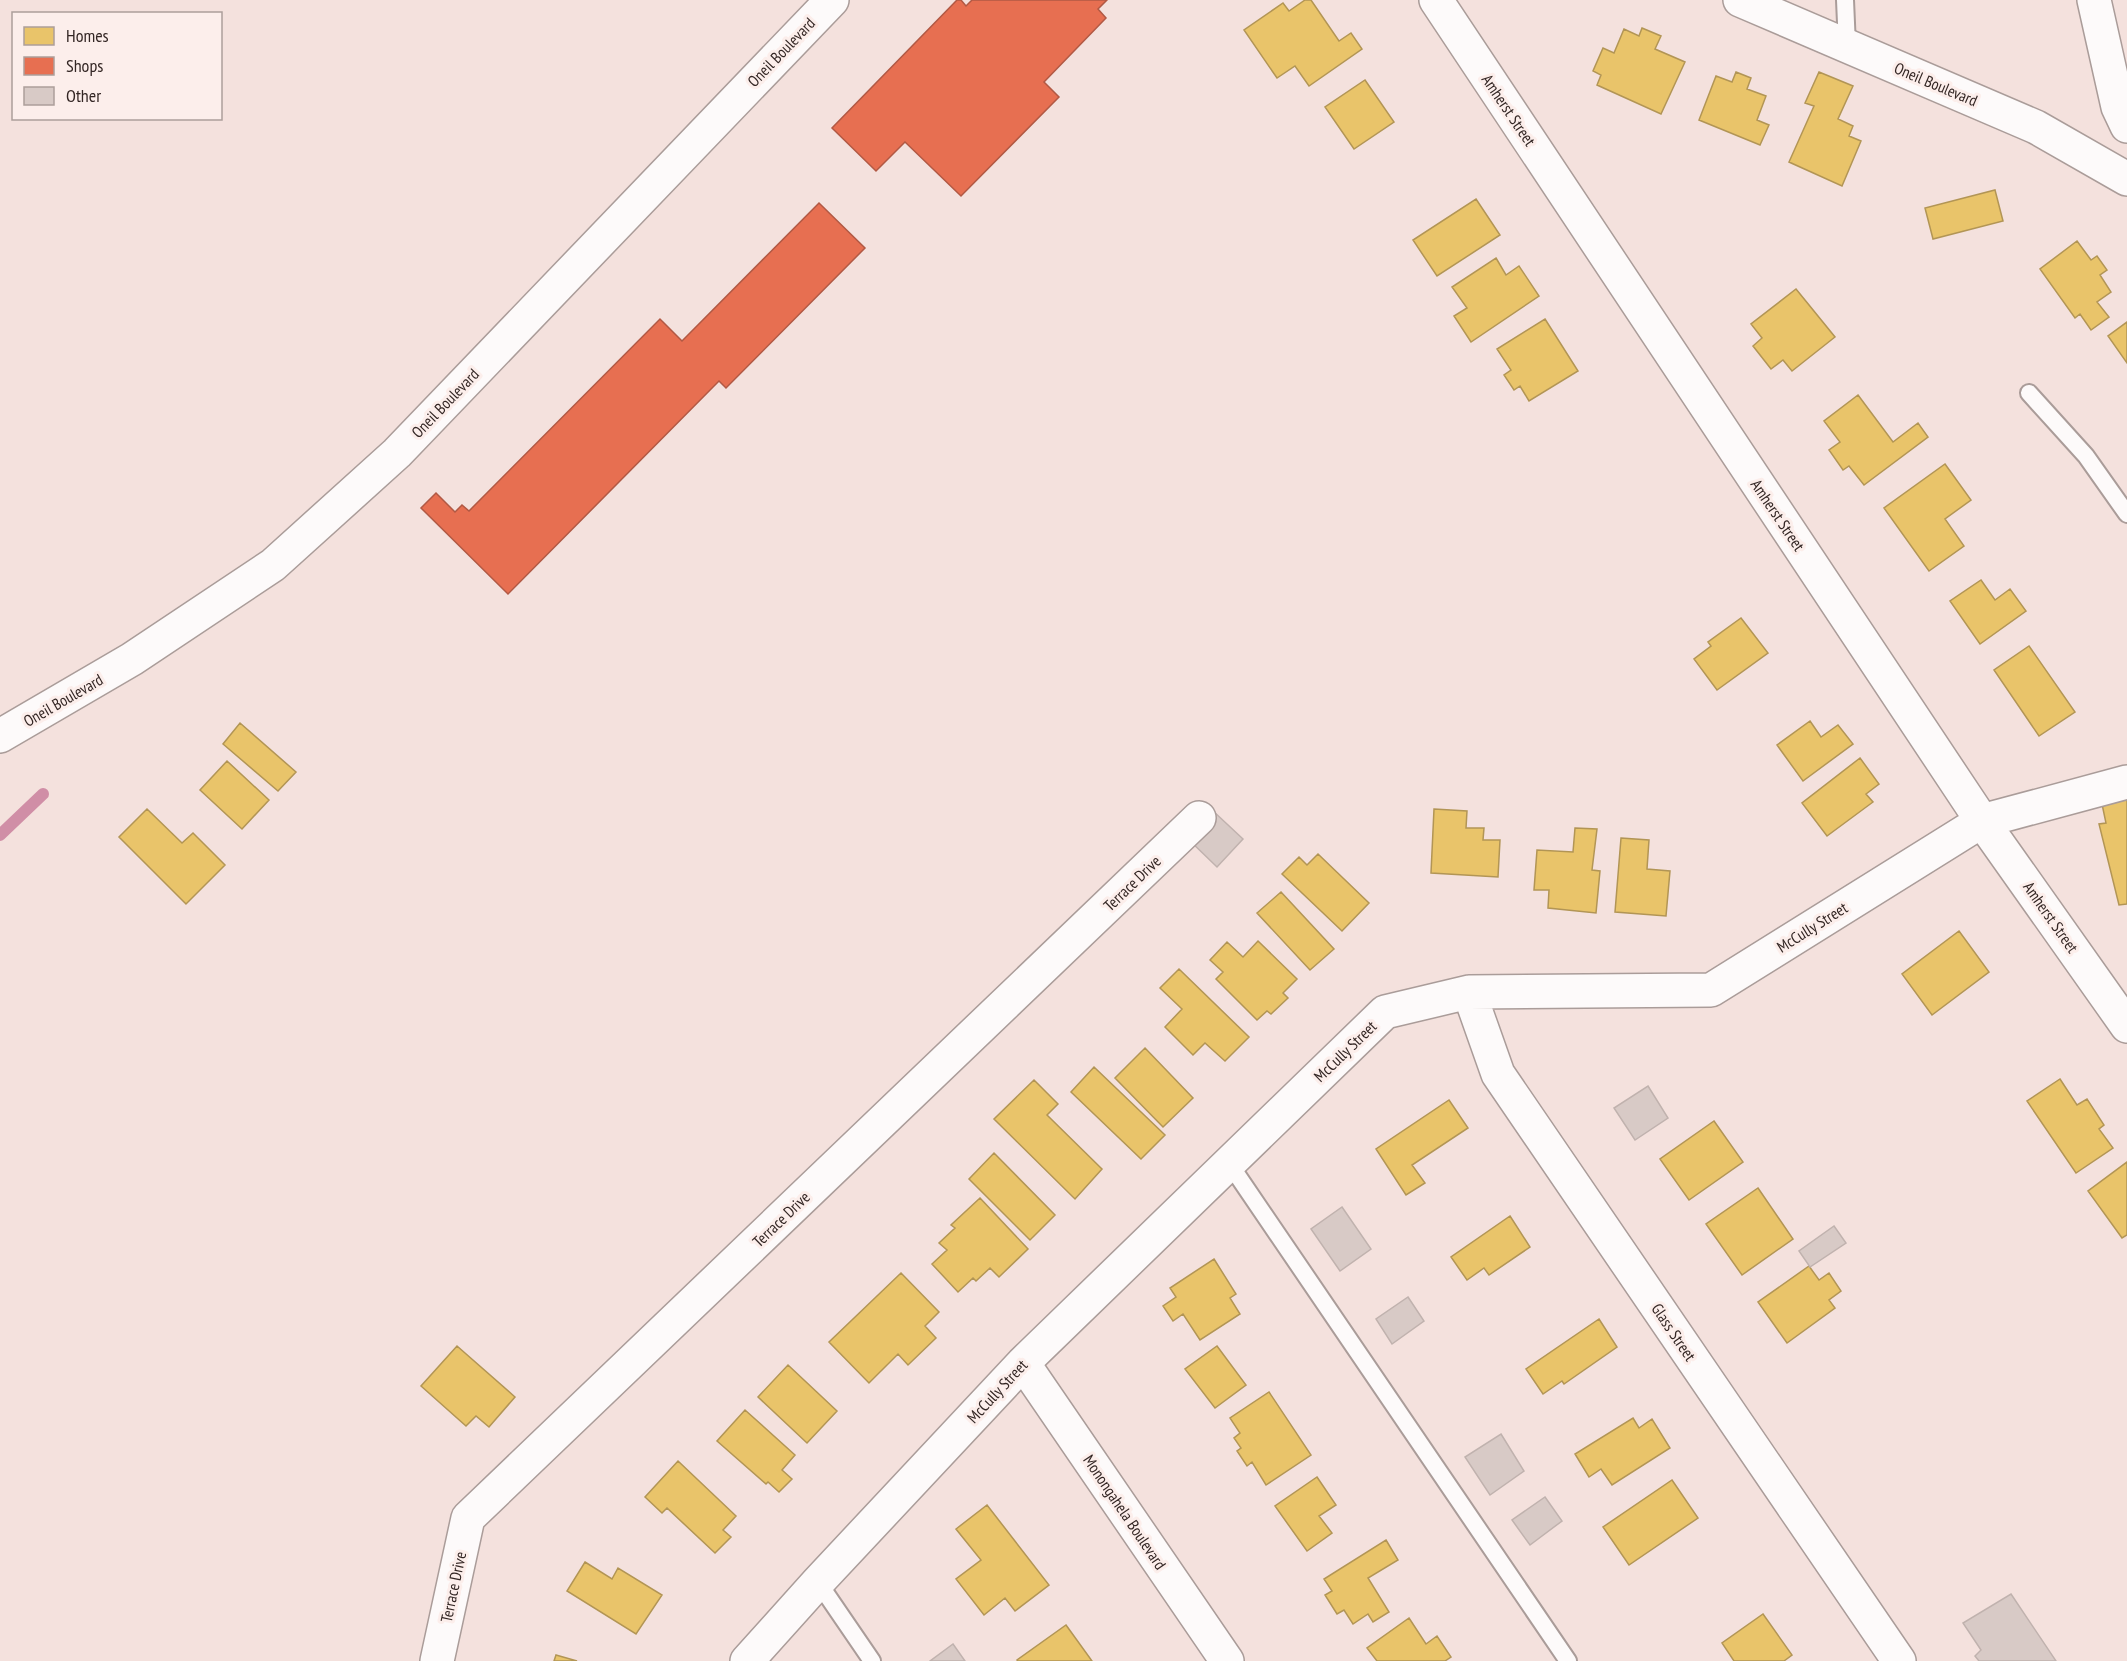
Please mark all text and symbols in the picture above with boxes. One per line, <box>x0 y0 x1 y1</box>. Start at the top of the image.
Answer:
legend <box>12 12 222 120</box>
street label: Oneil Boulevard <box>743 13 819 91</box>
text: Homes <box>66 24 109 47</box>
text: Shops <box>66 54 103 77</box>
street label: Oneil Boulevard <box>1891 58 1981 110</box>
street label: Amherst Street <box>1478 70 1541 150</box>
text: Other <box>66 84 101 107</box>
street label: Oneil Boulevard <box>407 364 483 442</box>
street label: Amherst Street <box>1747 475 1810 555</box>
street label: Oneil Boulevard <box>20 669 106 731</box>
street label: Terrace Drive <box>1099 851 1165 915</box>
street label: Amherst Street <box>2019 878 2083 957</box>
street label: McCully Street <box>1773 897 1852 957</box>
street label: McCully Street <box>1309 1016 1381 1086</box>
street label: Terrace Drive <box>748 1187 814 1251</box>
street label: Glass Street <box>1647 1299 1701 1365</box>
street label: McCully Street <box>963 1355 1032 1427</box>
street label: Monongahela Boulevard <box>1079 1451 1171 1573</box>
street label: Terrace Drive <box>436 1550 470 1624</box>

